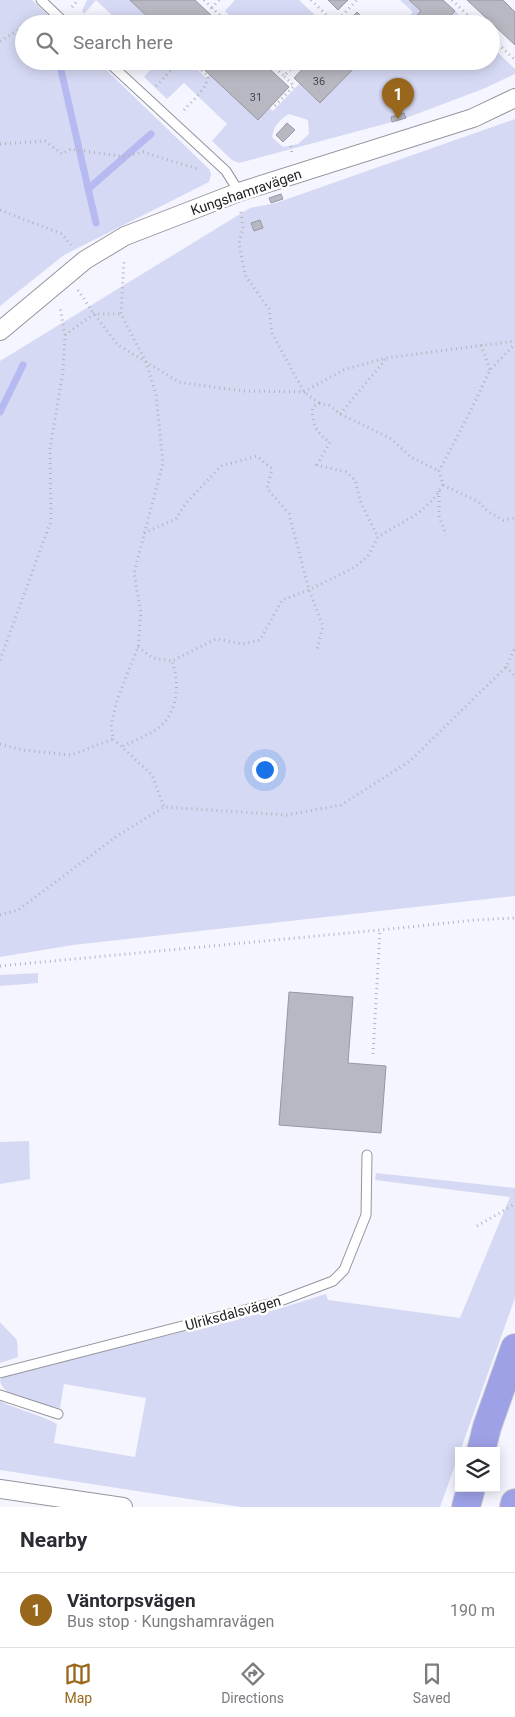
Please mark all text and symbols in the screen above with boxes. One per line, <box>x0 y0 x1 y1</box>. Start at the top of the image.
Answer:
search box <box>15 15 500 70</box>
icon: search <box>33 29 61 57</box>
text: Search here <box>73 31 173 54</box>
house number: 36 <box>313 75 325 88</box>
pin: 1 <box>382 78 414 119</box>
house number: 31 <box>250 91 262 104</box>
street label: Kungshamravägen <box>189 166 303 218</box>
your location <box>252 757 278 783</box>
street label: Ulriksdalsvägen <box>183 1293 283 1333</box>
map controls <box>455 1447 500 1492</box>
button: layers <box>455 1447 500 1492</box>
text: Nearby <box>20 1528 87 1552</box>
text: Väntorpsvägen <box>67 1589 196 1612</box>
text: 1 <box>31 1601 41 1620</box>
text: 190 m <box>450 1601 495 1620</box>
text: Bus stop · Kungshamravägen <box>67 1612 274 1631</box>
tab: Map <box>64 1660 92 1706</box>
tab: Directions <box>221 1660 284 1706</box>
tab: Saved <box>413 1660 451 1706</box>

